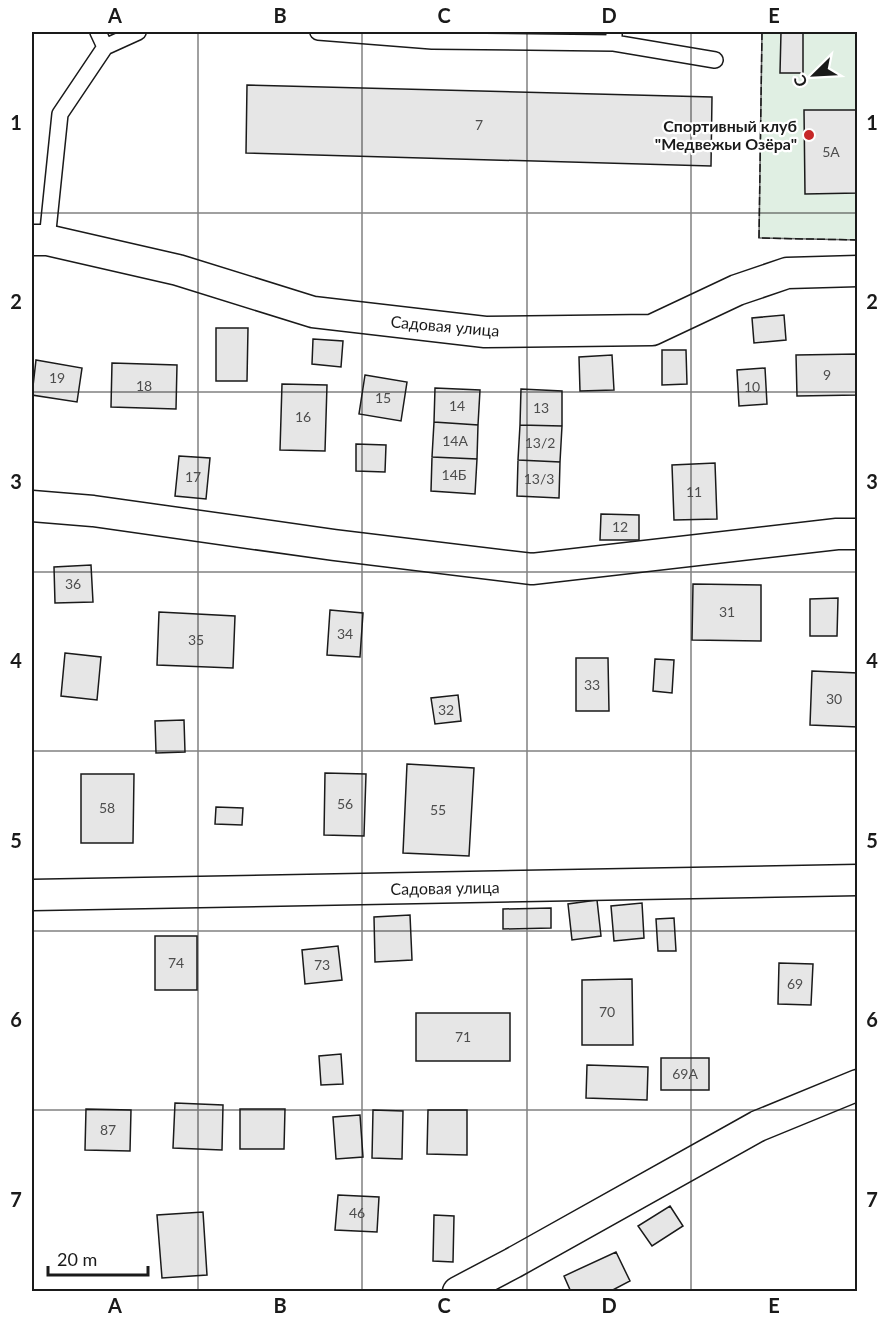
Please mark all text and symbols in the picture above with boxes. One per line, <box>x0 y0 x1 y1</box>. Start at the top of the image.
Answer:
text: A <box>107 3 122 27</box>
text: B <box>273 3 287 27</box>
text: C <box>437 3 451 27</box>
text: D <box>601 3 617 27</box>
text: E <box>768 3 780 27</box>
north arrow <box>784 45 844 105</box>
text: С <box>789 72 811 90</box>
text: 1 <box>10 110 22 134</box>
text: 1 <box>866 110 878 134</box>
house number: 7 <box>475 116 483 133</box>
place label: Спортивный клуб "Медвежьи Озёра" <box>655 116 797 153</box>
marker: Спортивный клуб "Медвежьи Озёра" <box>802 128 816 142</box>
house number: 5А <box>822 143 840 160</box>
text: 2 <box>10 289 22 313</box>
text: 2 <box>866 289 878 313</box>
street label: Садовая улица <box>390 311 500 340</box>
house number: 9 <box>823 366 831 383</box>
house number: 19 <box>49 369 65 386</box>
house number: 18 <box>136 377 152 394</box>
house number: 10 <box>744 378 760 395</box>
house number: 15 <box>375 389 391 406</box>
house number: 14 <box>449 397 465 414</box>
house number: 13 <box>533 399 549 416</box>
house number: 16 <box>295 408 311 425</box>
house number: 14А <box>442 432 468 449</box>
house number: 13/2 <box>525 434 555 451</box>
house number: 14Б <box>442 466 467 483</box>
house number: 17 <box>185 468 201 485</box>
text: 3 <box>10 469 22 493</box>
text: 3 <box>866 469 878 493</box>
house number: 13/3 <box>524 470 554 487</box>
house number: 11 <box>686 483 702 500</box>
house number: 12 <box>612 518 628 535</box>
house number: 36 <box>65 575 81 592</box>
house number: 31 <box>719 603 735 620</box>
house number: 34 <box>337 625 353 642</box>
house number: 35 <box>188 631 204 648</box>
text: 4 <box>10 648 22 672</box>
text: 4 <box>866 648 878 672</box>
house number: 33 <box>584 676 600 693</box>
house number: 30 <box>826 690 842 707</box>
house number: 32 <box>438 701 454 718</box>
house number: 56 <box>337 795 353 812</box>
house number: 58 <box>99 799 115 816</box>
house number: 55 <box>430 801 446 818</box>
text: 5 <box>10 828 22 852</box>
text: 5 <box>866 828 878 852</box>
street label: Садовая улица <box>390 877 500 898</box>
house number: 74 <box>168 954 184 971</box>
house number: 73 <box>314 956 330 973</box>
house number: 69 <box>787 975 803 992</box>
house number: 70 <box>599 1003 615 1020</box>
text: 6 <box>10 1007 22 1031</box>
text: 6 <box>866 1007 878 1031</box>
house number: 71 <box>455 1028 471 1045</box>
house number: 69А <box>672 1065 698 1082</box>
house number: 87 <box>100 1121 116 1138</box>
text: 7 <box>10 1187 22 1211</box>
text: 7 <box>866 1187 878 1211</box>
house number: 46 <box>349 1204 365 1221</box>
scale bar <box>48 1239 148 1277</box>
text: 20 m <box>57 1248 97 1270</box>
text: A <box>107 1293 122 1317</box>
text: B <box>273 1293 287 1317</box>
text: C <box>437 1293 451 1317</box>
text: D <box>601 1293 617 1317</box>
text: E <box>768 1293 780 1317</box>

